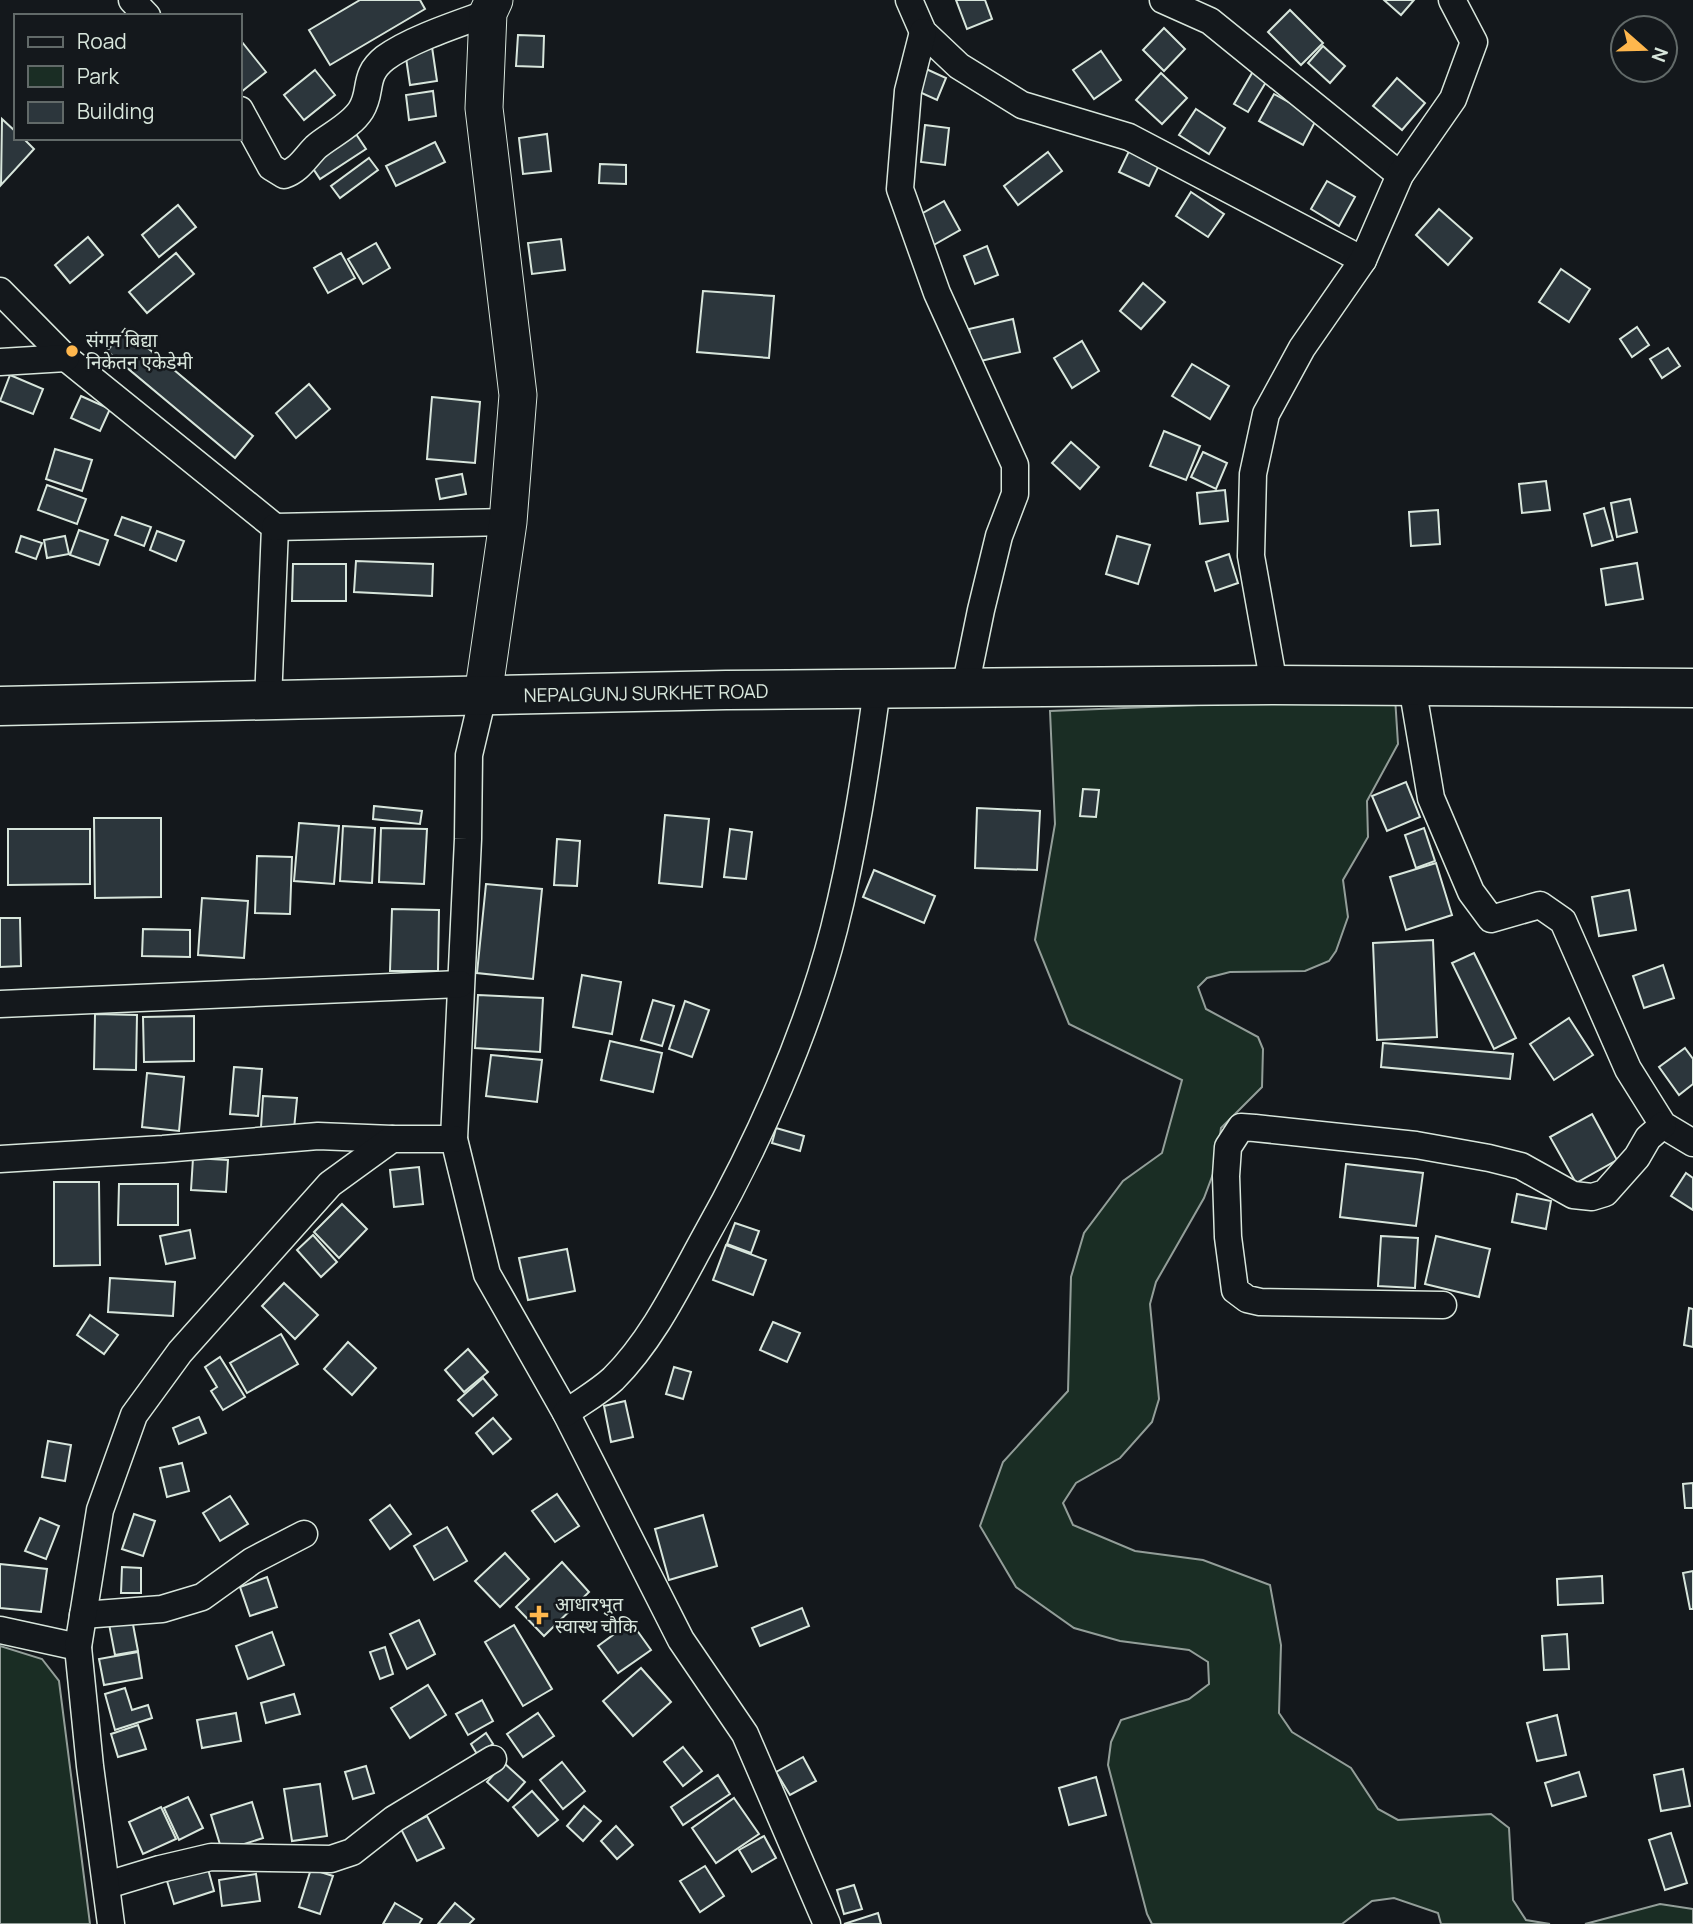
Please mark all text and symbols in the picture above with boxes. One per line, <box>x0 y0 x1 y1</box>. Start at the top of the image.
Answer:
legend <box>14 14 242 140</box>
north arrow <box>1609 14 1679 84</box>
text: Road <box>77 27 127 55</box>
text: N <box>1645 44 1675 66</box>
text: Park <box>77 62 119 90</box>
text: Building <box>77 97 154 125</box>
place label: संगम बिद्या निकेतन एकेडेमी <box>86 327 194 375</box>
marker: संगम बिद्या निकेतन एकेडेमी <box>64 343 80 359</box>
street label: NEPALGUNJ SURKHET ROAD <box>523 678 769 708</box>
place label: आधारभुत स्वास्थ चौकि <box>555 1591 638 1639</box>
marker: आधारभुत स्वास्थ चौकि <box>529 1605 549 1625</box>

